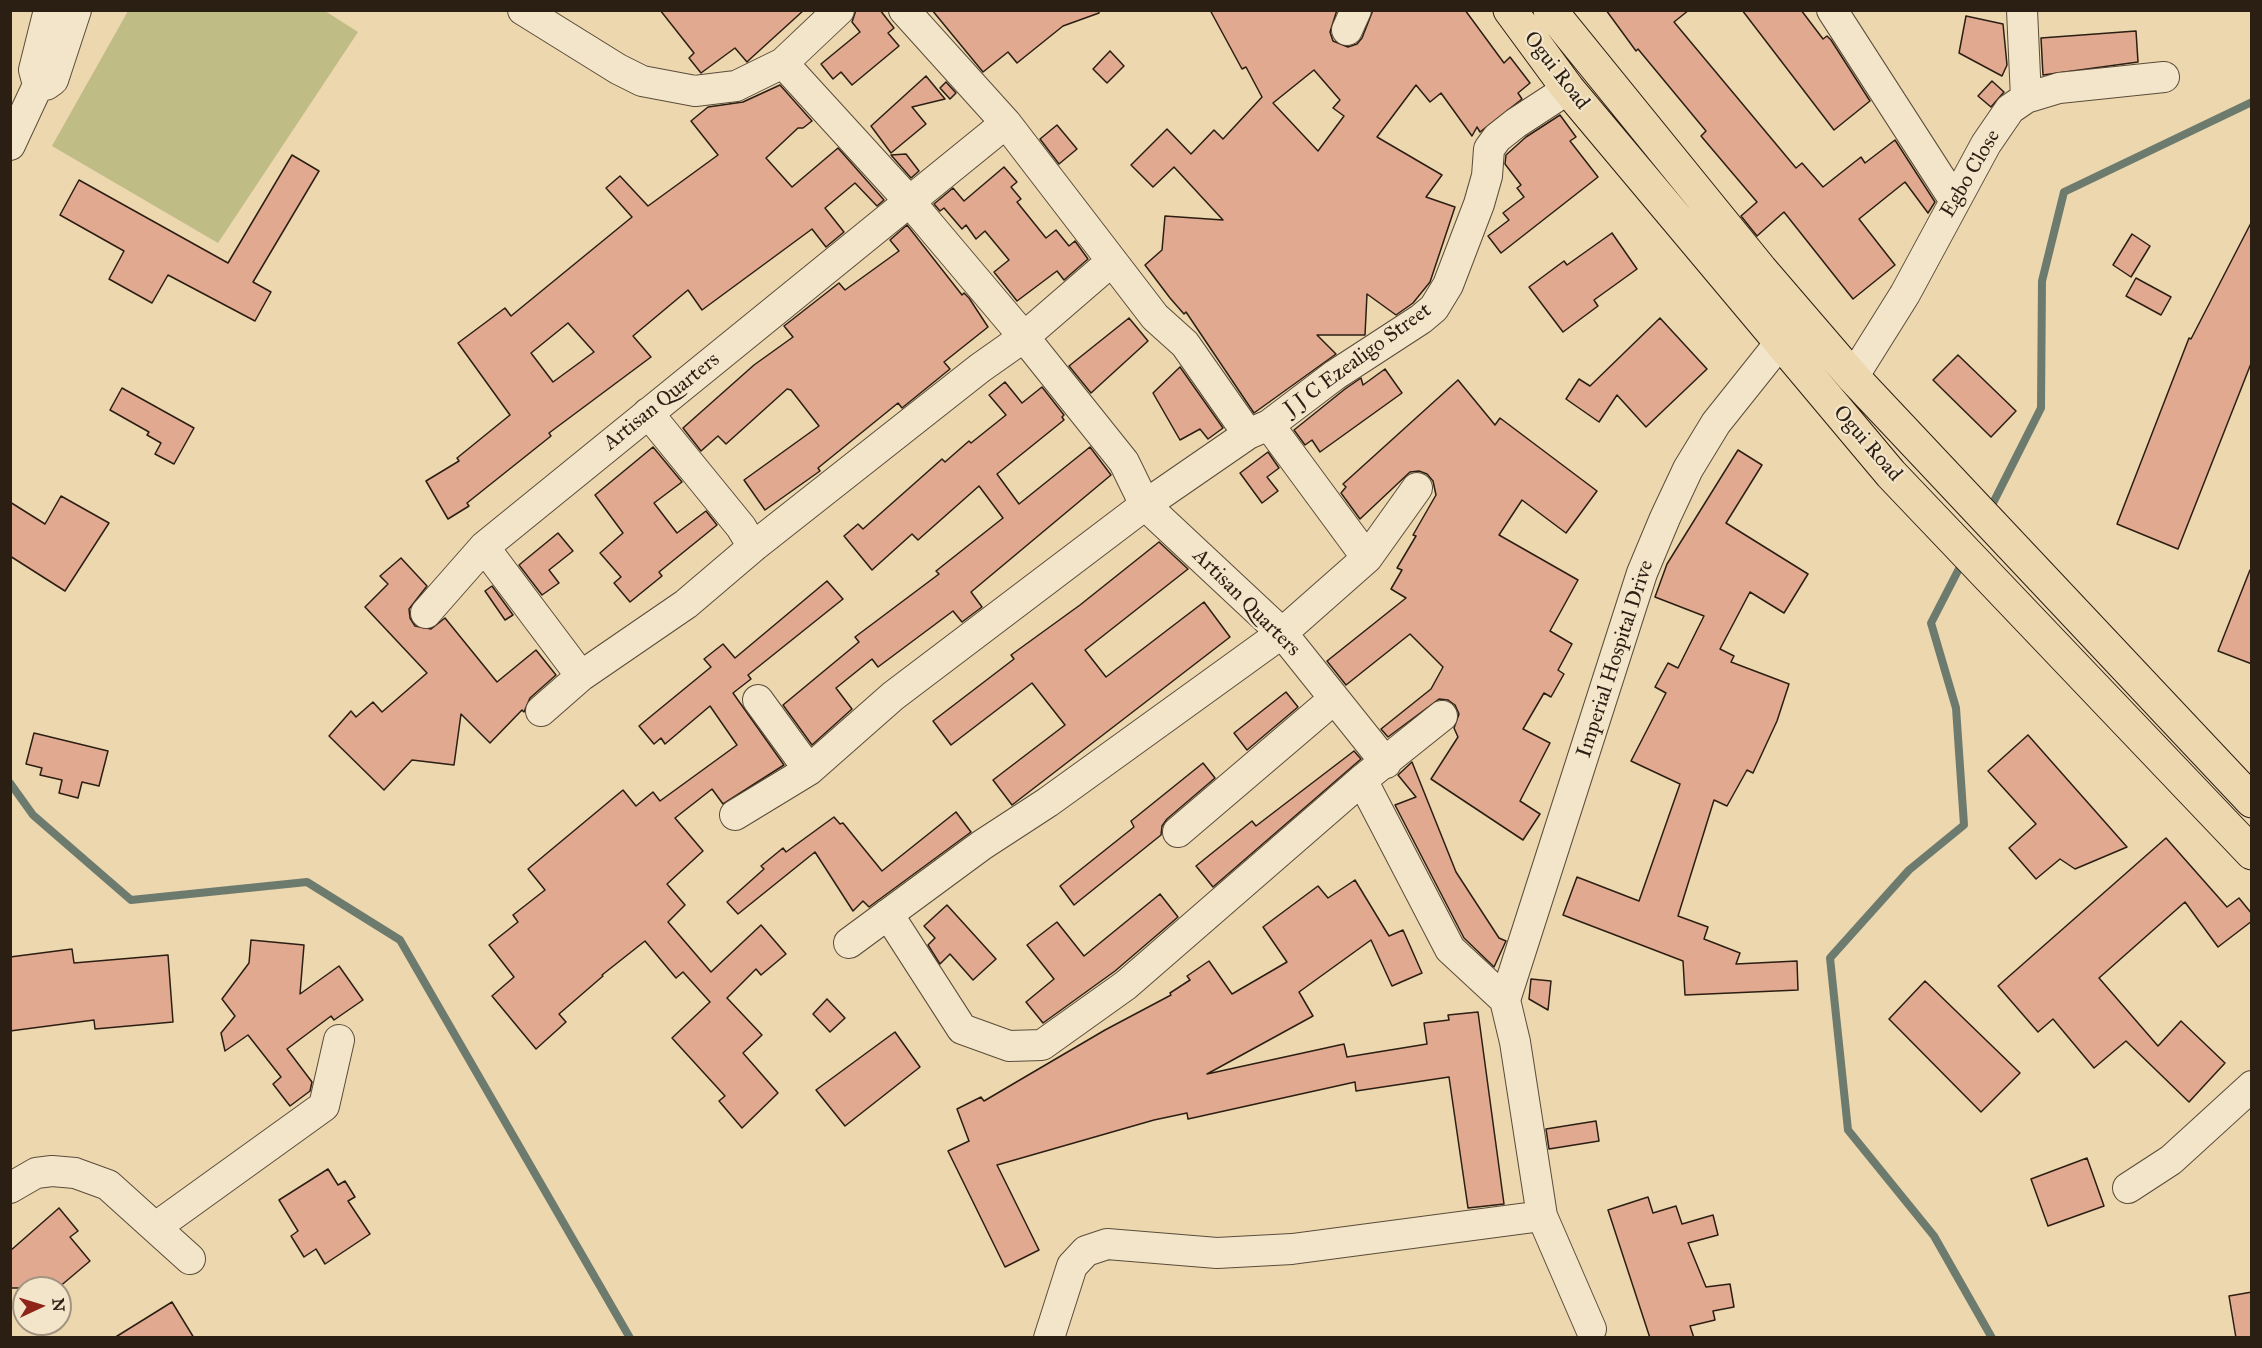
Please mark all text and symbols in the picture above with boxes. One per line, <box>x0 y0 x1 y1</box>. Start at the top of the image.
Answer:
street label: Ogui Road <box>1518 27 1594 115</box>
street label: Egbo Close <box>1936 126 2006 222</box>
street label: J J C Ezealigo Street <box>1279 298 1437 422</box>
street label: Artisan Quarters <box>599 347 725 457</box>
street label: Ogui Road <box>1827 401 1907 487</box>
street label: Artisan Quarters <box>1187 544 1305 662</box>
street label: Imperial Hospital Drive <box>1572 557 1660 761</box>
north arrow <box>12 1276 72 1336</box>
text: N <box>49 1297 68 1312</box>

